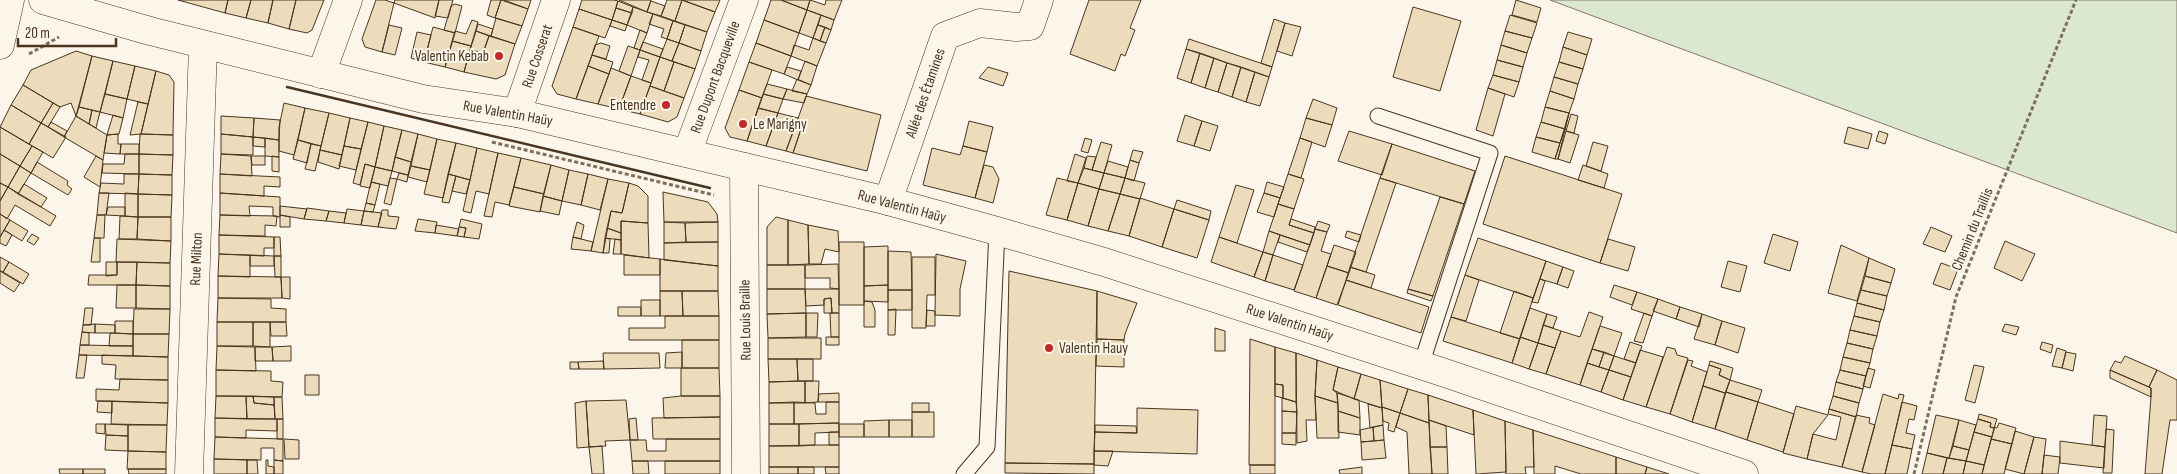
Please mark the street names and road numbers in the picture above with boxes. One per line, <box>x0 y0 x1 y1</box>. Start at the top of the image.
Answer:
street label: Rue Dupont Bacqueville <box>686 18 745 136</box>
street label: Rue Cosserat <box>518 21 557 90</box>
street label: Allée des Étamines <box>901 46 950 141</box>
street label: Rue Valentin Haüy <box>462 96 554 131</box>
street label: Chemin du Traillis <box>1947 185 1998 273</box>
street label: Rue Valentin Haüy <box>856 186 948 227</box>
street label: Rue Milton <box>186 232 207 286</box>
street label: Rue Louis Braille <box>735 279 756 361</box>
street label: Rue Valentin Haüy <box>1244 299 1336 346</box>

